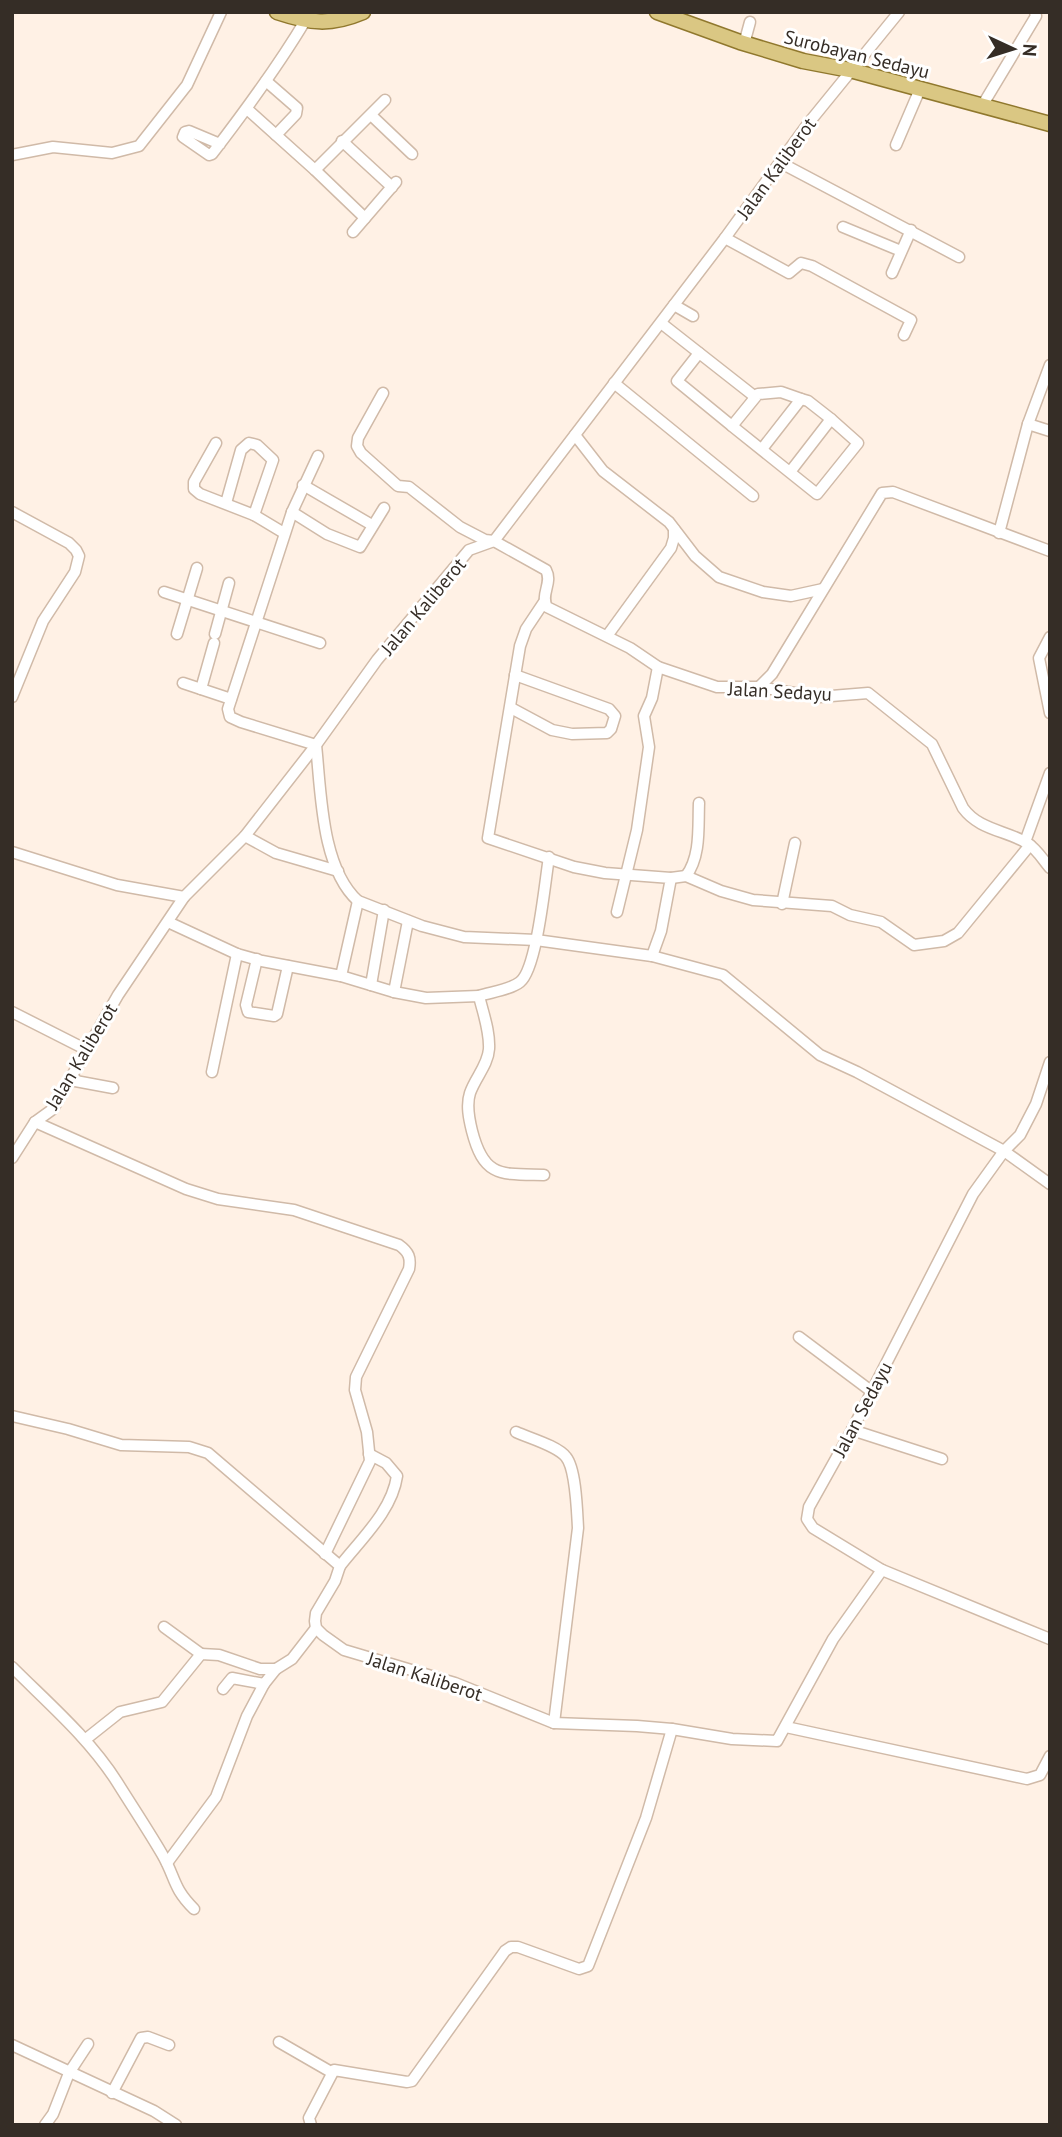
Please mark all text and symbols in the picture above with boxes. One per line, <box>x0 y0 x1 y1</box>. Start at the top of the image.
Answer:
north arrow <box>978 14 1048 84</box>
street label: Surobayan Sedayu <box>782 24 932 84</box>
text: N <box>1018 43 1042 57</box>
street label: Jalan Kaliberot <box>731 112 821 224</box>
street label: Jalan Kaliberot <box>375 552 471 660</box>
street label: Jalan Sedayu <box>727 676 832 706</box>
street label: Jalan Kaliberot <box>39 998 122 1114</box>
street label: Jalan Sedayu <box>827 1358 897 1461</box>
street label: Jalan Kaliberot <box>364 1646 486 1706</box>

